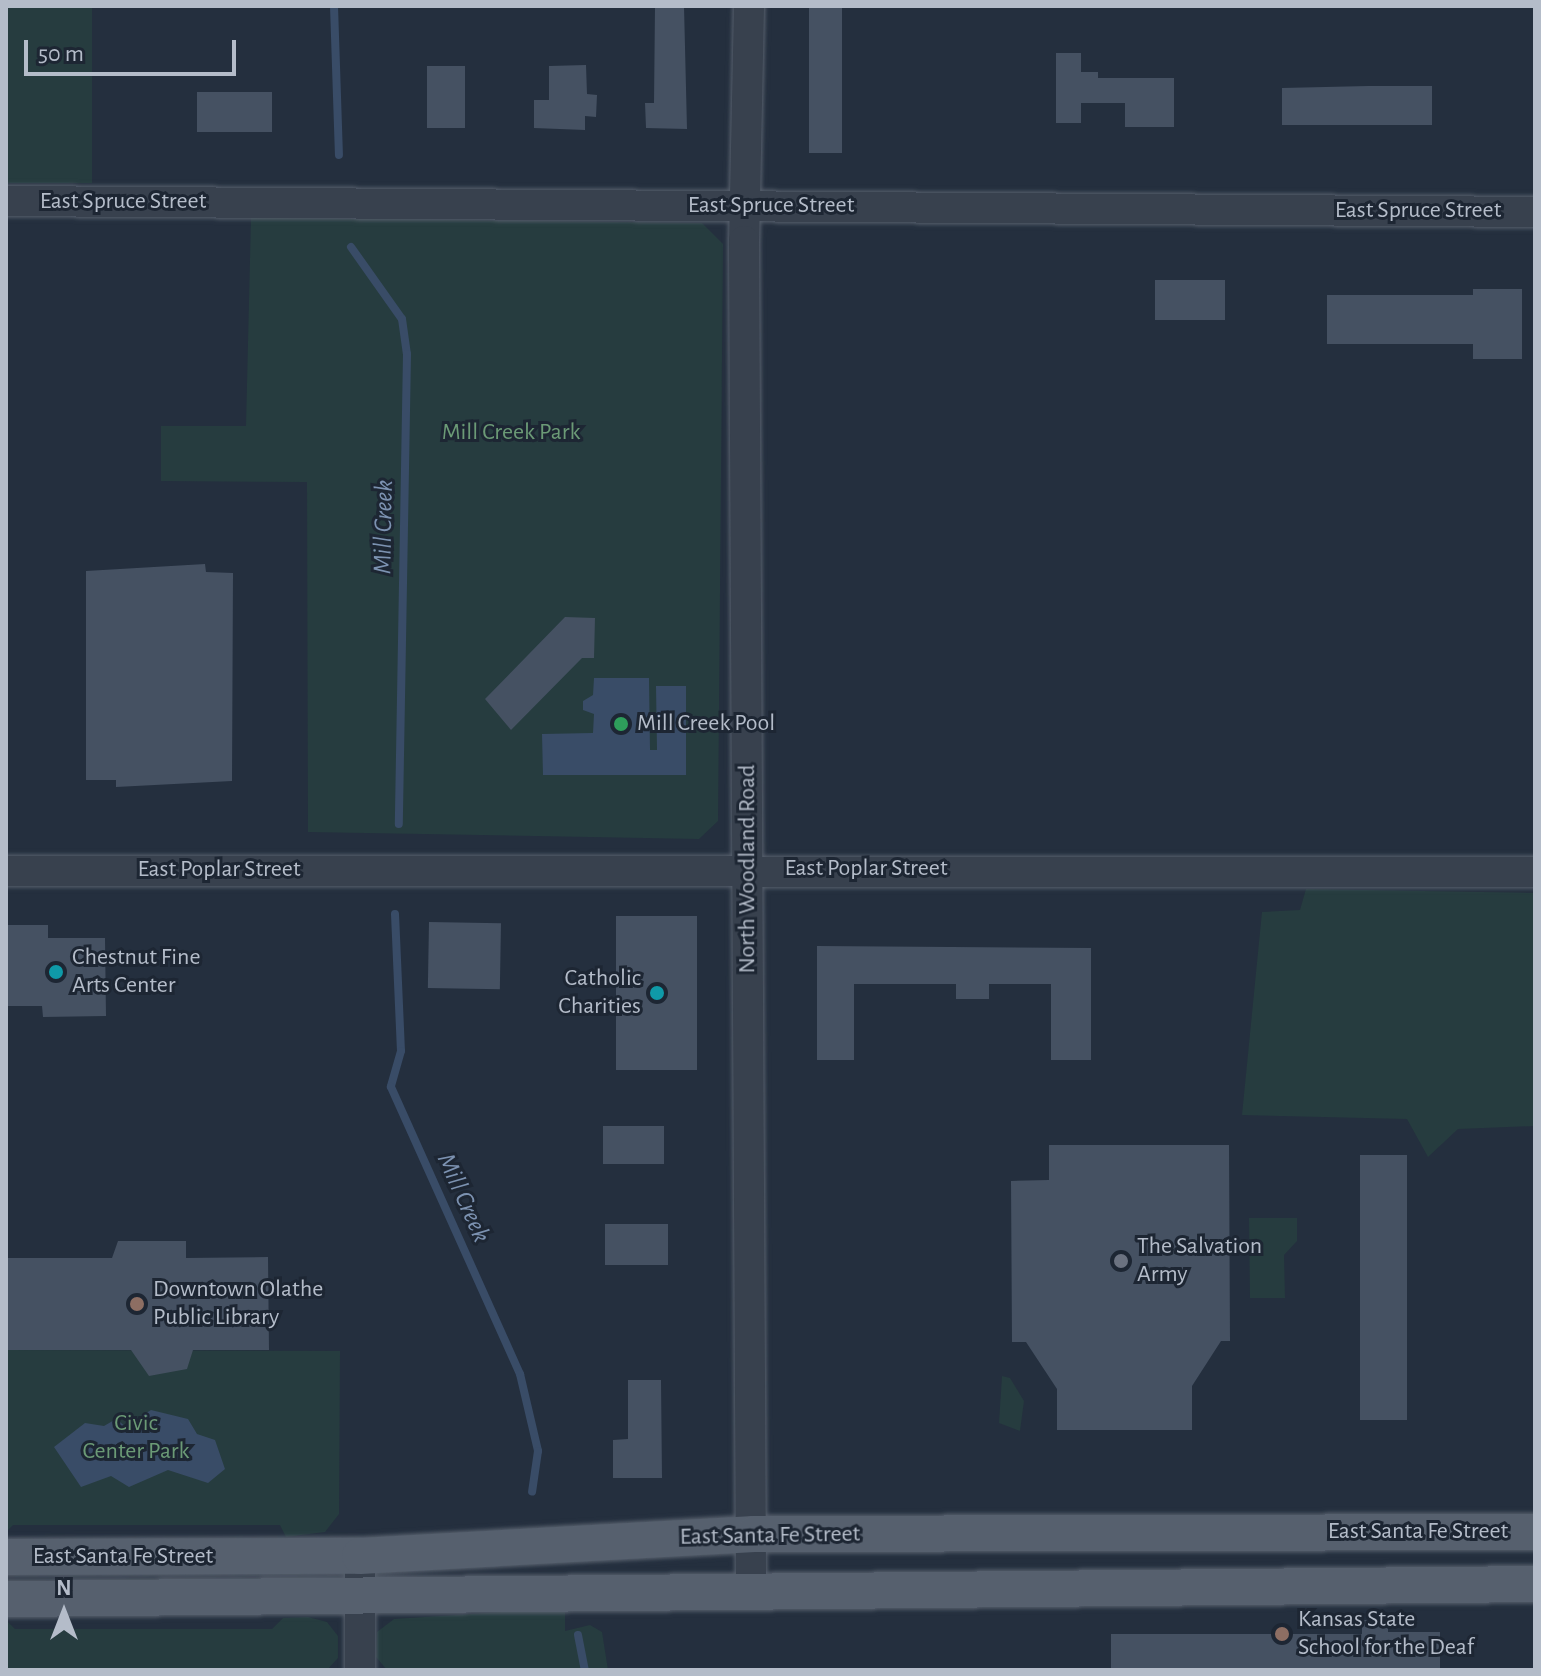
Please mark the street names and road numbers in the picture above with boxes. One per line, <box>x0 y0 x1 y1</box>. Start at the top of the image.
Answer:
street label: East Spruce Street <box>40 188 206 216</box>
street label: East Spruce Street <box>688 192 854 220</box>
street label: East Spruce Street <box>1335 197 1501 225</box>
street label: North Woodland Road <box>734 765 762 973</box>
street label: East Poplar Street <box>784 855 948 883</box>
street label: East Poplar Street <box>137 856 301 884</box>
street label: East Santa Fe Street <box>1328 1518 1508 1546</box>
street label: East Santa Fe Street <box>679 1520 861 1552</box>
street label: East Santa Fe Street <box>33 1543 213 1571</box>

